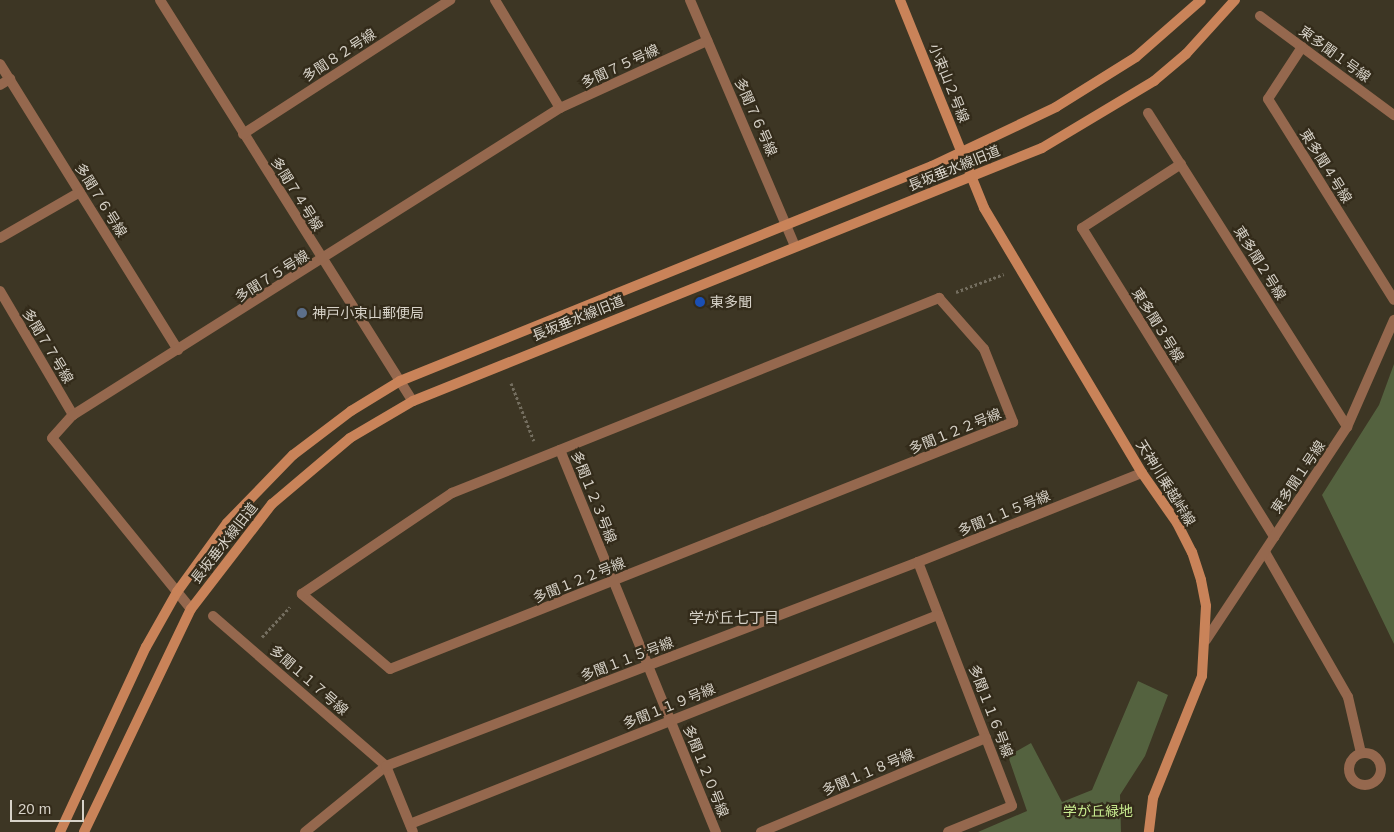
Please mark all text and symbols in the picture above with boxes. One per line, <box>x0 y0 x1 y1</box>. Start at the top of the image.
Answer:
street label: 東多聞１号線 <box>1296 23 1374 85</box>
street label: 多聞８２号線 <box>299 25 379 85</box>
street label: 多聞７５号線 <box>578 41 662 91</box>
street label: 小束山２号線 <box>925 41 973 125</box>
street label: 多聞７６号線 <box>731 75 781 159</box>
street label: 東多聞４号線 <box>1297 126 1355 206</box>
street label: 長坂垂水線旧道 <box>905 142 1003 194</box>
street label: 多聞７４号線 <box>268 154 326 234</box>
street label: 多聞７６号線 <box>72 160 130 240</box>
street label: 東多聞２号線 <box>1231 223 1289 303</box>
street label: 多聞７５号線 <box>232 247 312 305</box>
street label: 東多聞３号線 <box>1129 285 1187 365</box>
street label: 長坂垂水線旧道 <box>529 292 627 344</box>
place label: 東多聞 <box>710 294 752 310</box>
marker: 東多聞 <box>694 296 706 308</box>
place label: 神戸小束山郵便局 <box>312 305 424 321</box>
street label: 多聞７７号線 <box>19 306 77 386</box>
marker: 神戸小束山郵便局 <box>296 307 308 319</box>
street label: 多聞１２２号線 <box>906 405 1004 457</box>
street label: 天神川乗越峠線 <box>1133 437 1199 529</box>
street label: 東多聞１号線 <box>1268 437 1328 517</box>
street label: 多聞１２３号線 <box>568 448 620 546</box>
street label: 多聞１１５号線 <box>955 487 1053 539</box>
street label: 長坂垂水線旧道 <box>187 499 261 587</box>
street label: 多聞１２２号線 <box>530 554 628 606</box>
district label: 学が丘七丁目 <box>689 609 779 627</box>
street label: 多聞１１５号線 <box>578 634 676 684</box>
street label: 多聞１１７号線 <box>267 642 351 718</box>
street label: 多聞１１６号線 <box>966 662 1016 760</box>
street label: 多聞１１９号線 <box>620 680 718 732</box>
street label: 多聞１２０号線 <box>680 722 732 820</box>
street label: 多聞１１８号線 <box>820 745 916 799</box>
scale bar <box>12 790 86 822</box>
text: 20 m <box>18 800 51 817</box>
park label: 学が丘緑地 <box>1063 803 1133 819</box>

